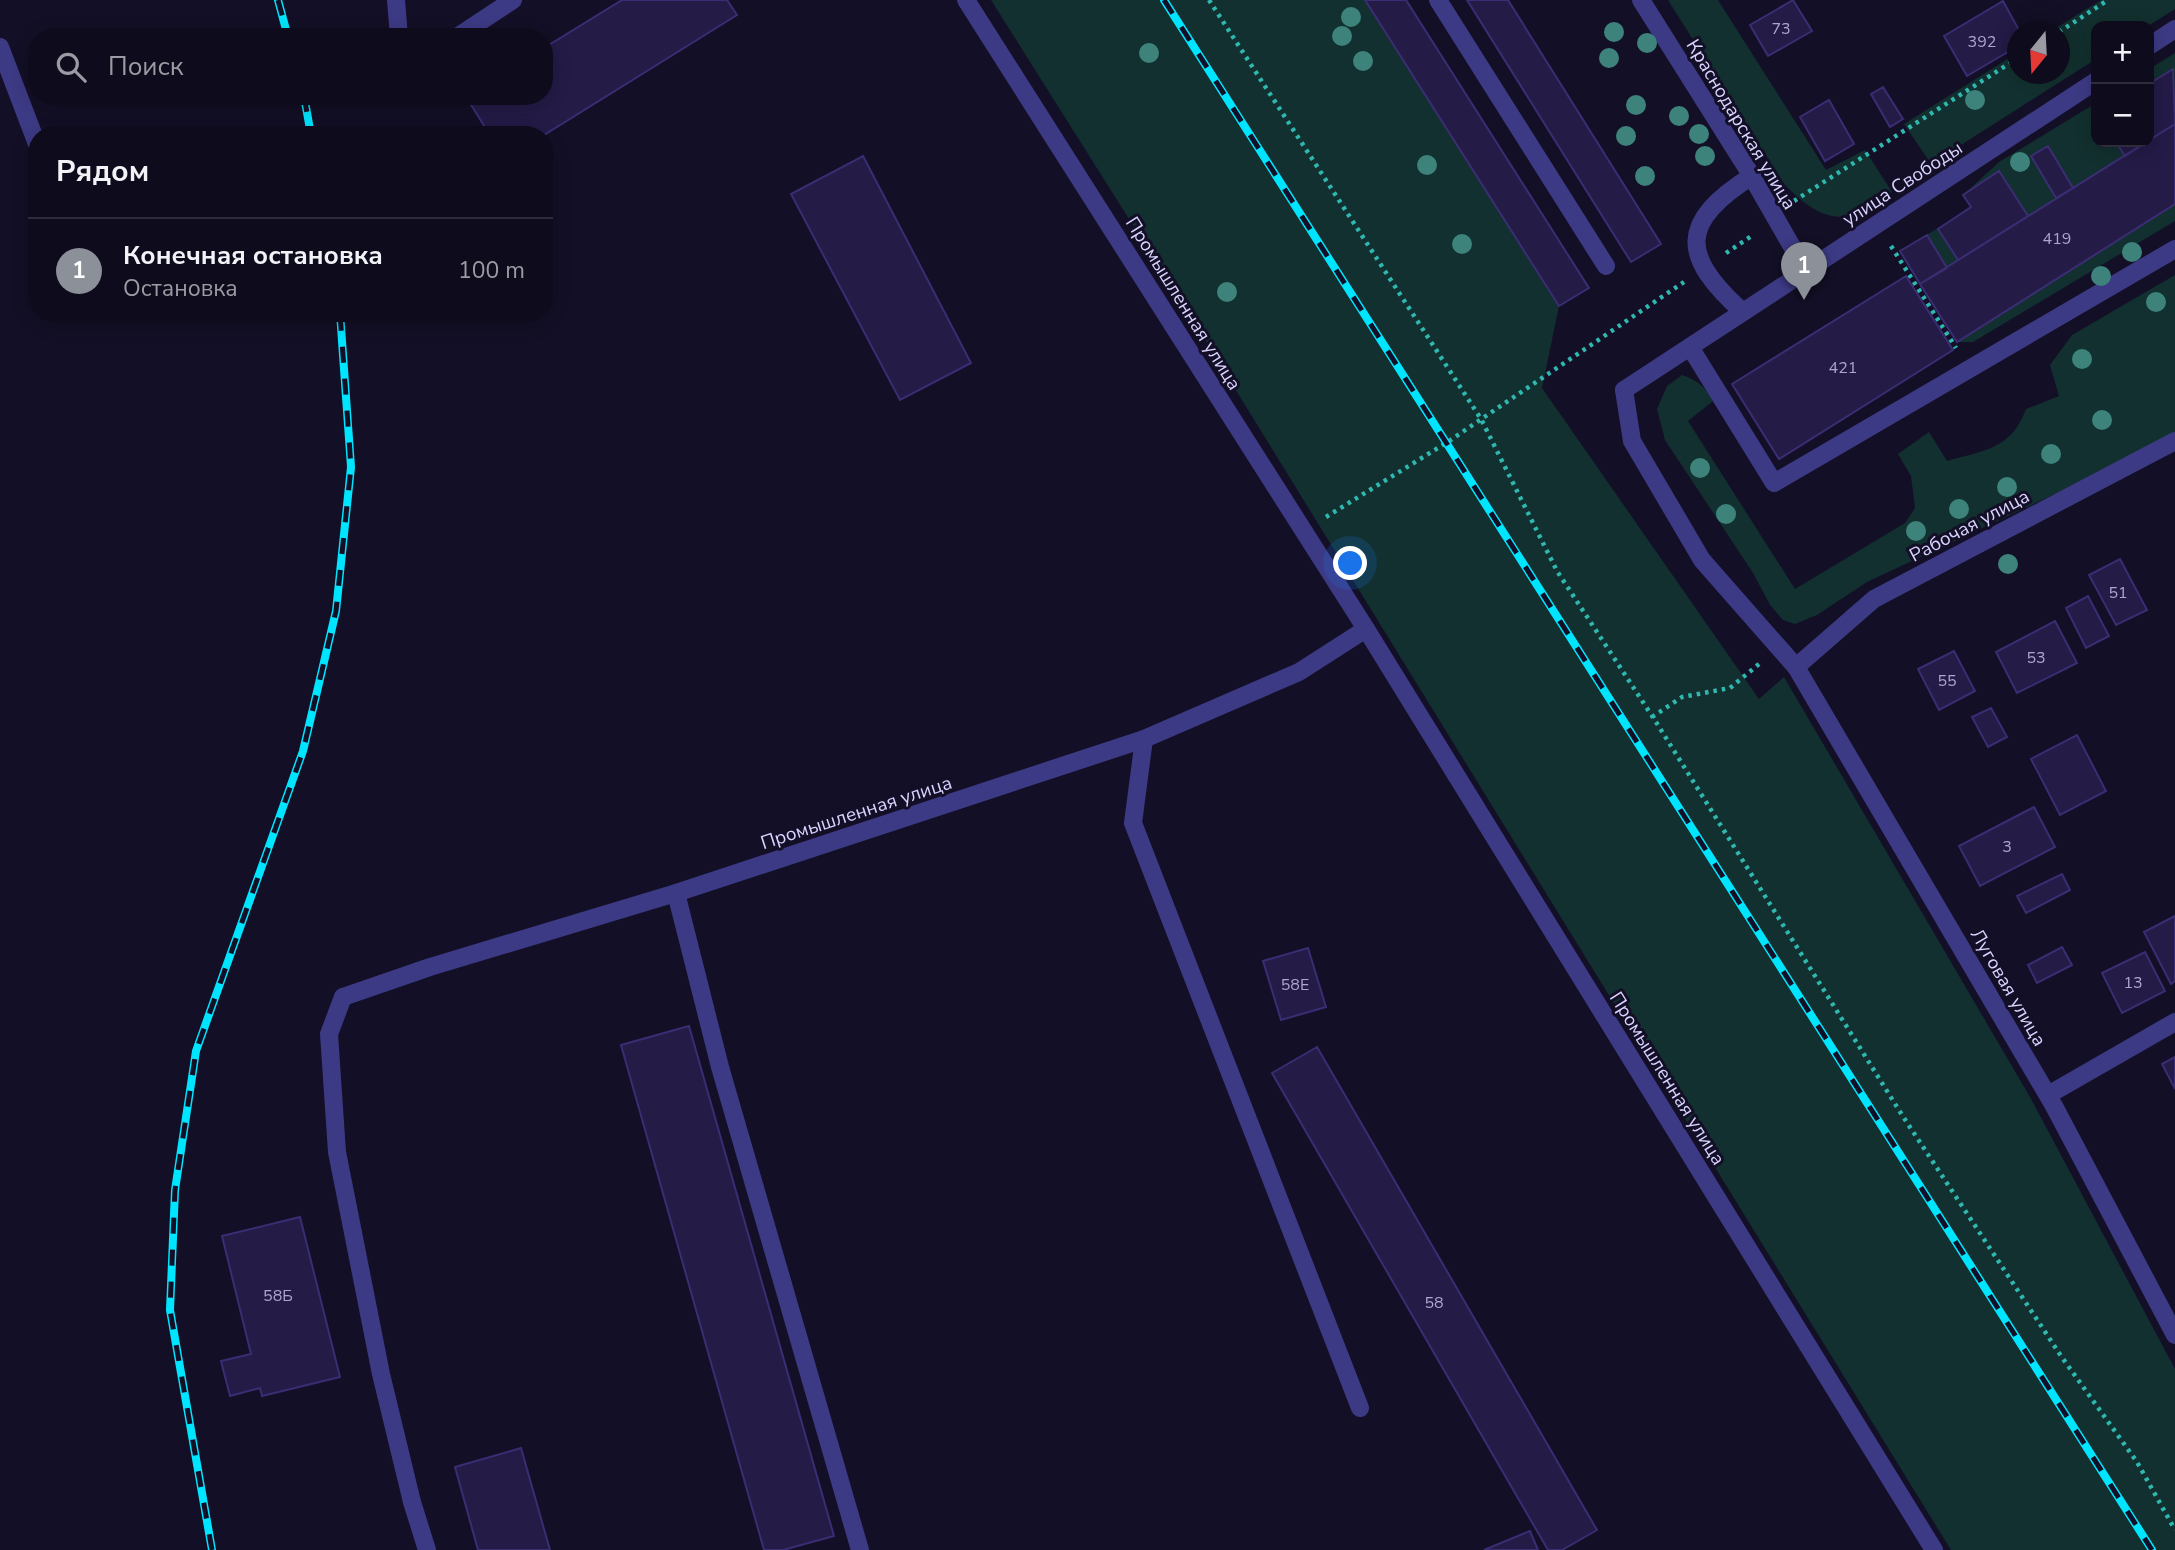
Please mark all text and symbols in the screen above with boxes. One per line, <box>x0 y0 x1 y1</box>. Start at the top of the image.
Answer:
house number: 73 <box>1771 18 1791 40</box>
north arrow <box>2007 21 2070 84</box>
map controls <box>2091 21 2154 147</box>
button: + <box>2091 21 2154 84</box>
search box <box>28 28 553 105</box>
house number: 392 <box>1968 31 1996 53</box>
street label: Краснодарская улица <box>1680 34 1802 215</box>
icon: search <box>52 48 90 86</box>
text: Поиск <box>108 49 184 84</box>
button: − <box>2091 84 2154 147</box>
street label: улица Свободы <box>1837 135 1968 232</box>
text: Рядом <box>56 151 149 192</box>
street label: Промышленная улица <box>1119 212 1247 395</box>
house number: 419 <box>2043 228 2071 250</box>
text: Конечная остановка <box>123 238 383 273</box>
pin: 1 <box>1781 242 1827 300</box>
text: 1 <box>72 255 86 286</box>
text: 100 m <box>458 255 525 286</box>
text: Остановка <box>123 273 238 304</box>
house number: 421 <box>1829 357 1857 379</box>
street label: Рабочая улица <box>1905 483 2034 568</box>
your location <box>1333 546 1367 580</box>
house number: 51 <box>2108 582 2128 604</box>
house number: 53 <box>2026 647 2046 669</box>
house number: 55 <box>1937 670 1957 692</box>
street label: Промышленная улица <box>757 770 955 856</box>
house number: 3 <box>2002 836 2012 858</box>
street label: Луговая улица <box>1964 924 2052 1051</box>
house number: 13 <box>2123 972 2143 994</box>
house number: 58Е <box>1281 974 1309 996</box>
street label: Промышленная улица <box>1603 987 1731 1170</box>
house number: 58Б <box>263 1285 293 1307</box>
house number: 58 <box>1424 1292 1444 1314</box>

